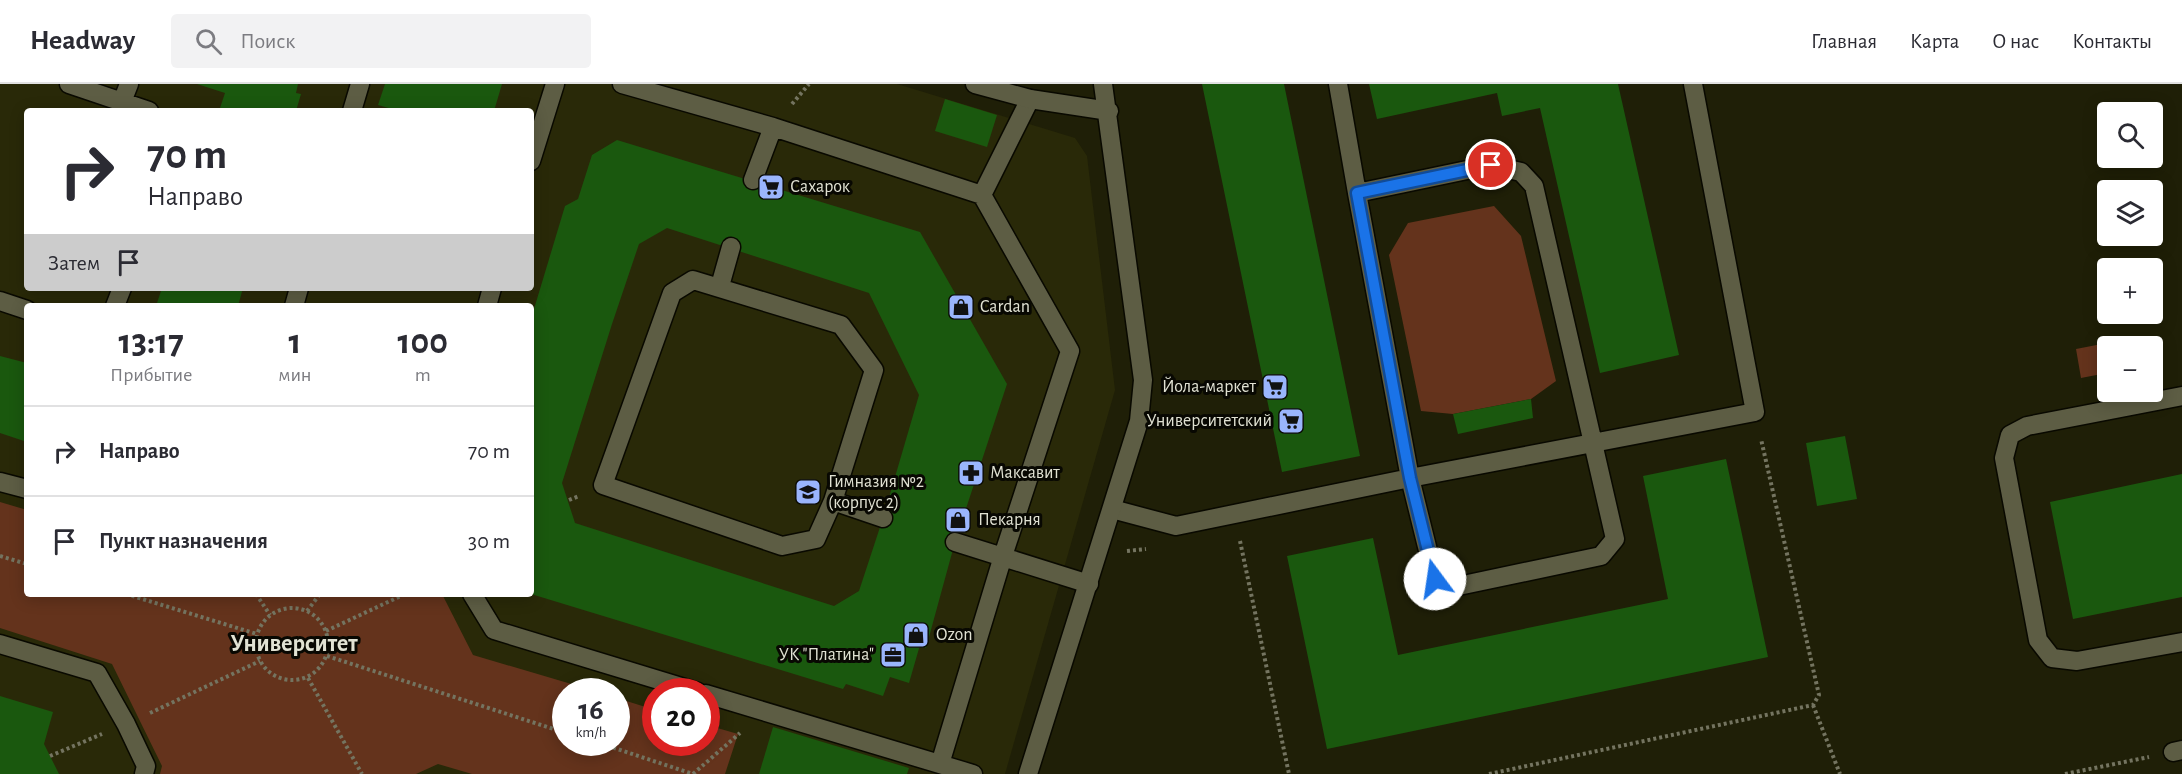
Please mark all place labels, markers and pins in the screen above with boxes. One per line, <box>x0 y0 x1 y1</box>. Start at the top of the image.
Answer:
pin <box>1465 139 1516 190</box>
supermarket icon: Сахарок <box>756 172 786 202</box>
place label: Сахарок <box>790 178 851 196</box>
shop icon: Cardan <box>946 292 976 322</box>
place label: Cardan <box>980 298 1030 316</box>
supermarket icon: Йола-маркет <box>1260 372 1290 402</box>
place label: Йола-маркет <box>1162 376 1257 396</box>
supermarket icon: Университетский <box>1276 406 1306 436</box>
place label: Университетский <box>1147 412 1272 430</box>
pharmacy icon: Максавит <box>956 458 986 488</box>
place label: Максавит <box>990 464 1060 482</box>
place label: Гимназия №2 (корпус 2) <box>828 473 924 512</box>
school or university icon: Гимназия №2 (корпус 2) <box>793 477 823 507</box>
shop icon: Пекарня <box>943 505 973 535</box>
place label: Пекарня <box>978 511 1041 529</box>
shop icon: Ozon <box>901 620 931 650</box>
place label: Ozon <box>936 626 973 644</box>
office icon: УК "Платина" <box>878 640 908 670</box>
place label: УК "Платина" <box>779 646 874 664</box>

